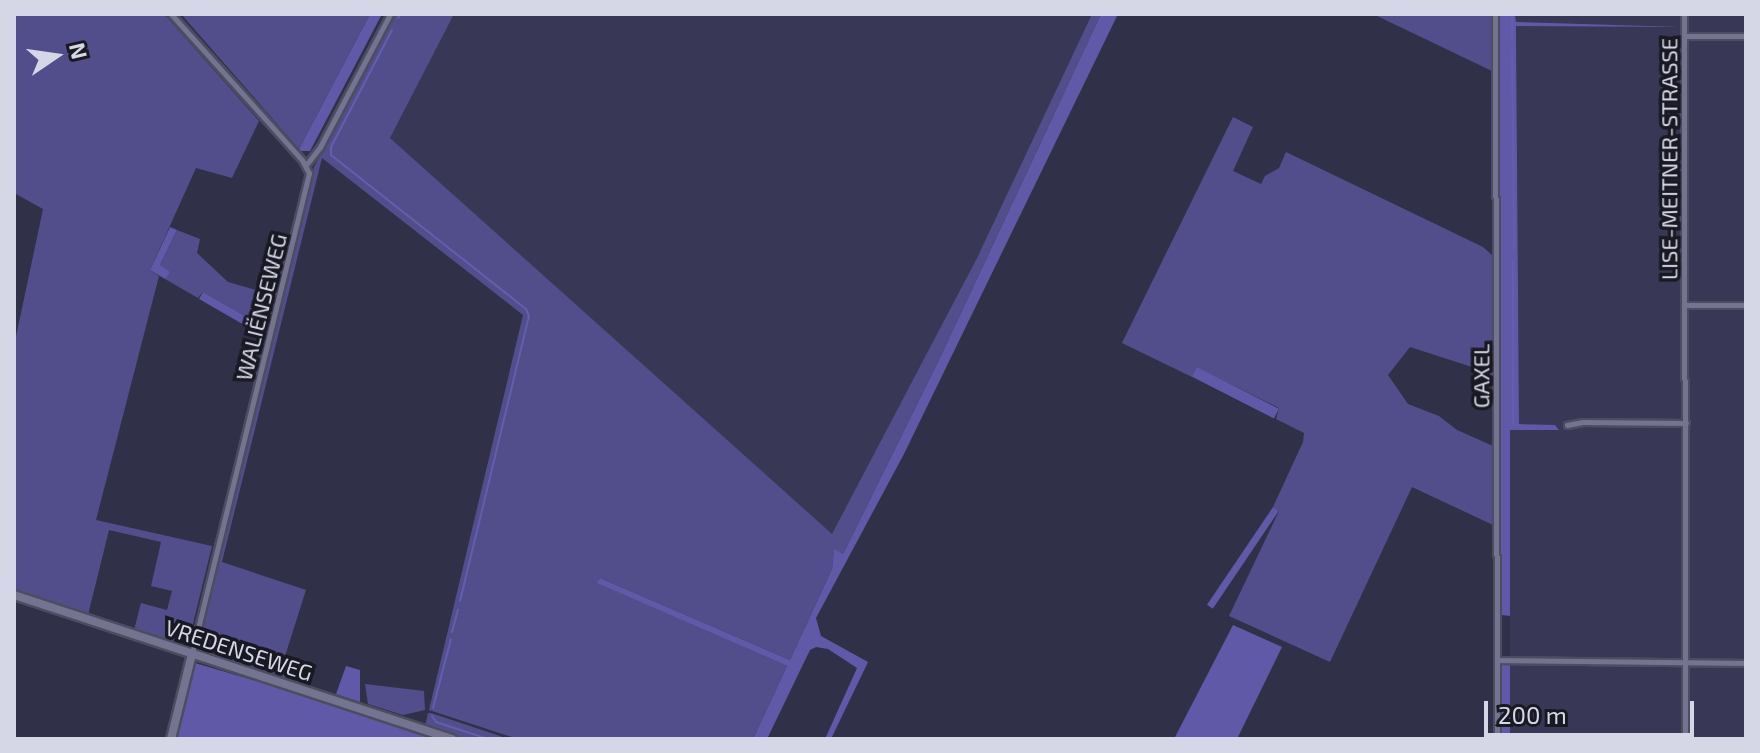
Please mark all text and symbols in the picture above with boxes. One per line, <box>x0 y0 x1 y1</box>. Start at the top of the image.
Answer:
north arrow <box>16 16 96 96</box>
street label: LISE-MEITNER-STRASSE <box>1656 38 1682 280</box>
text: N <box>65 40 94 61</box>
street label: WALIËNSEWEG <box>230 231 292 383</box>
street label: GAXEL <box>1468 344 1494 408</box>
street label: VREDENSEWEG <box>162 614 316 686</box>
scale bar <box>1488 685 1698 735</box>
text: 200 m <box>1498 700 1567 729</box>

